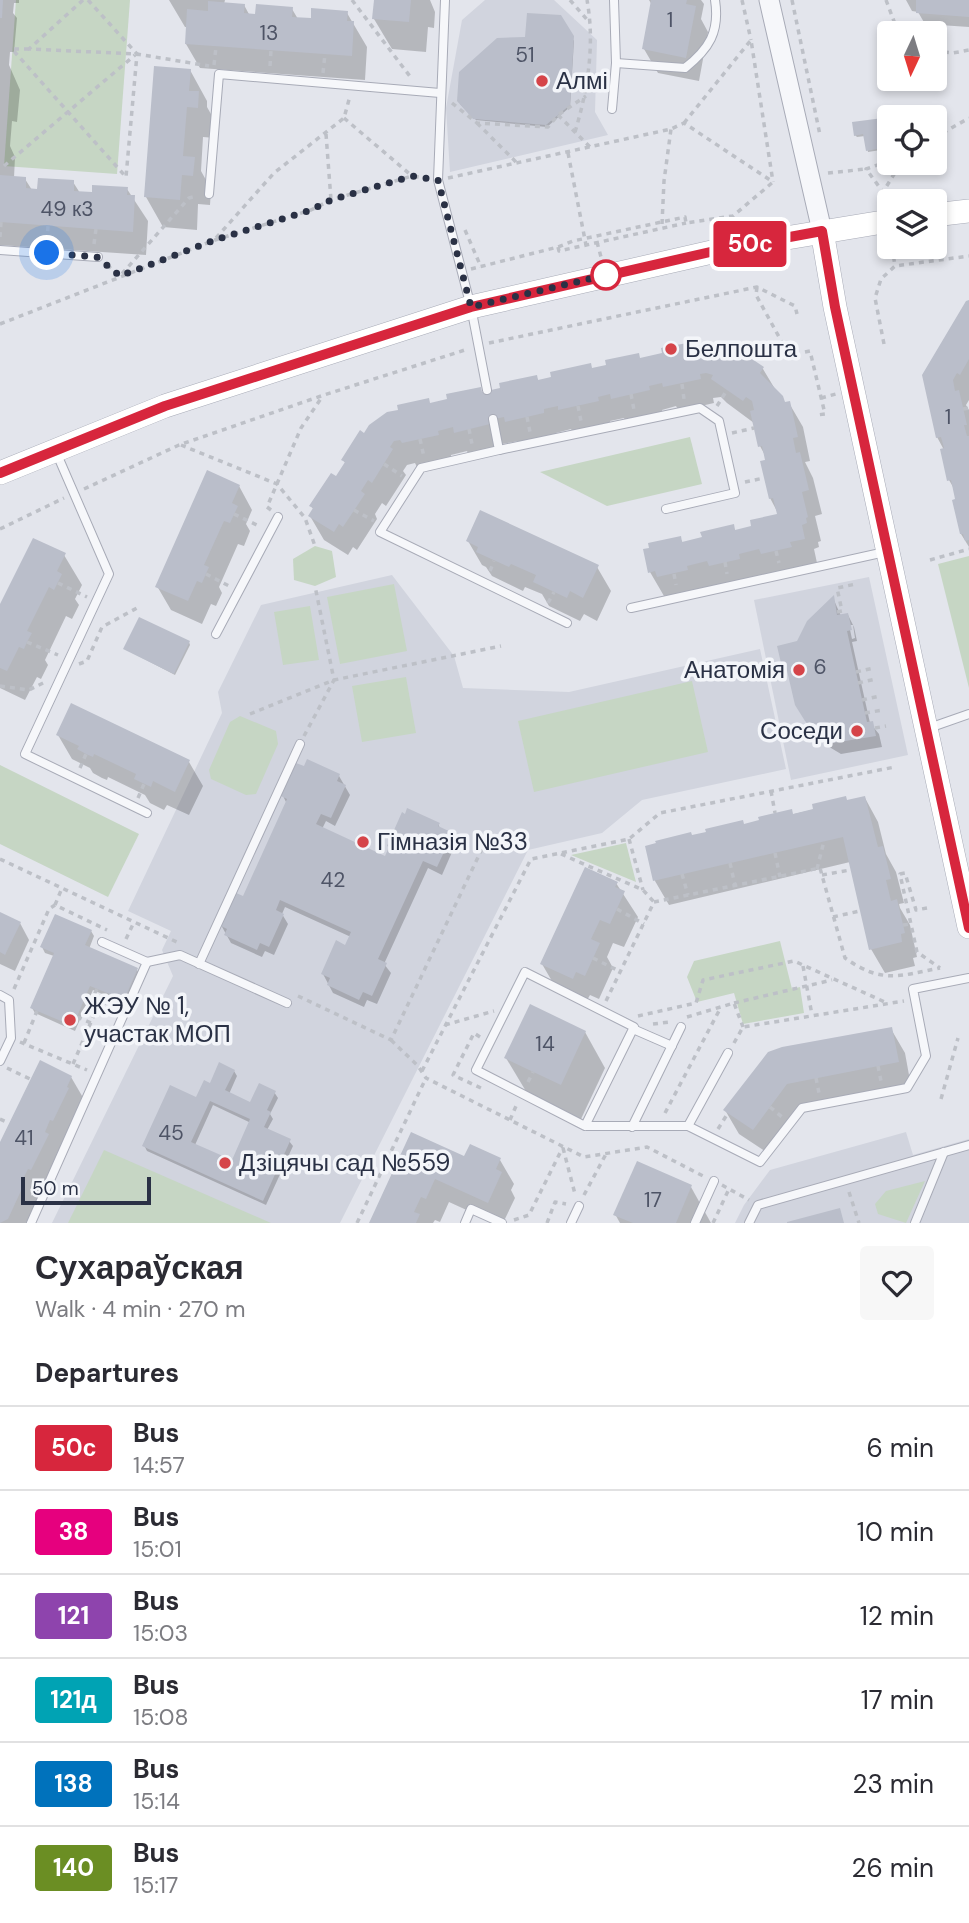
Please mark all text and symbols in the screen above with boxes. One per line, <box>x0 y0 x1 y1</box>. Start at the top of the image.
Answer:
house number: 1 <box>667 6 673 34</box>
house number: 13 <box>260 19 278 47</box>
north arrow <box>877 21 947 91</box>
map controls <box>877 21 947 259</box>
house number: 51 <box>515 41 535 69</box>
place label: Алмі <box>556 65 608 96</box>
marker: Алмі <box>534 73 550 89</box>
button: locate <box>877 105 947 175</box>
button: layers <box>877 189 947 259</box>
house number: 49 к3 <box>40 195 94 223</box>
line badge: 50с <box>710 221 790 267</box>
text: 50с <box>727 228 773 259</box>
your location <box>29 235 64 270</box>
unlabelled marker <box>591 260 621 290</box>
place label: Белпошта <box>685 333 798 364</box>
marker: Белпошта <box>663 341 679 357</box>
house number: 1 <box>945 403 951 431</box>
house number: 6 <box>813 653 827 681</box>
place label: Анатомія <box>684 654 785 685</box>
marker: Анатомія <box>791 662 807 678</box>
place label: Соседи <box>760 715 843 746</box>
marker: Соседи <box>849 723 865 739</box>
place label: Гімназія №33 <box>377 826 528 857</box>
marker: Гімназія №33 <box>355 834 371 850</box>
house number: 42 <box>321 866 345 894</box>
place label: ЖЭУ № 1, участак МОП <box>84 990 231 1049</box>
marker: ЖЭУ № 1, участак МОП <box>62 1012 78 1028</box>
house number: 14 <box>535 1030 555 1058</box>
house number: 45 <box>158 1119 184 1147</box>
house number: 41 <box>14 1124 34 1152</box>
place label: Дзіцячы сад №559 <box>239 1147 450 1178</box>
marker: Дзіцячы сад №559 <box>217 1155 233 1171</box>
scale bar <box>21 1174 150 1206</box>
text: 50 m <box>32 1176 79 1201</box>
house number: 17 <box>644 1186 662 1214</box>
text: Сухараўская <box>35 1246 244 1289</box>
button: heart <box>860 1246 934 1320</box>
text: Walk · 4 min · 270 m <box>35 1294 245 1324</box>
text: Departures <box>35 1356 179 1390</box>
text: Bus <box>133 1416 179 1450</box>
text: 6 min <box>866 1431 934 1465</box>
text: 50с <box>51 1432 96 1463</box>
text: 14:57 <box>133 1450 185 1480</box>
text: Bus <box>133 1500 179 1534</box>
text: 10 min <box>857 1515 934 1549</box>
text: 38 <box>59 1516 88 1547</box>
text: 15:01 <box>133 1534 182 1564</box>
text: Bus <box>133 1584 179 1618</box>
text: 12 min <box>860 1599 934 1633</box>
text: 121 <box>58 1600 89 1631</box>
text: 15:03 <box>133 1618 188 1648</box>
text: Bus <box>133 1668 179 1702</box>
text: 17 min <box>861 1683 934 1717</box>
text: 121д <box>50 1684 97 1715</box>
text: 15:08 <box>133 1702 189 1732</box>
text: Bus <box>133 1752 179 1786</box>
text: 23 min <box>852 1767 934 1801</box>
text: 138 <box>54 1768 93 1799</box>
text: 15:14 <box>133 1786 180 1816</box>
text: Bus <box>133 1836 179 1870</box>
text: 26 min <box>851 1851 934 1885</box>
text: 140 <box>53 1852 94 1883</box>
text: 15:17 <box>133 1870 178 1900</box>

